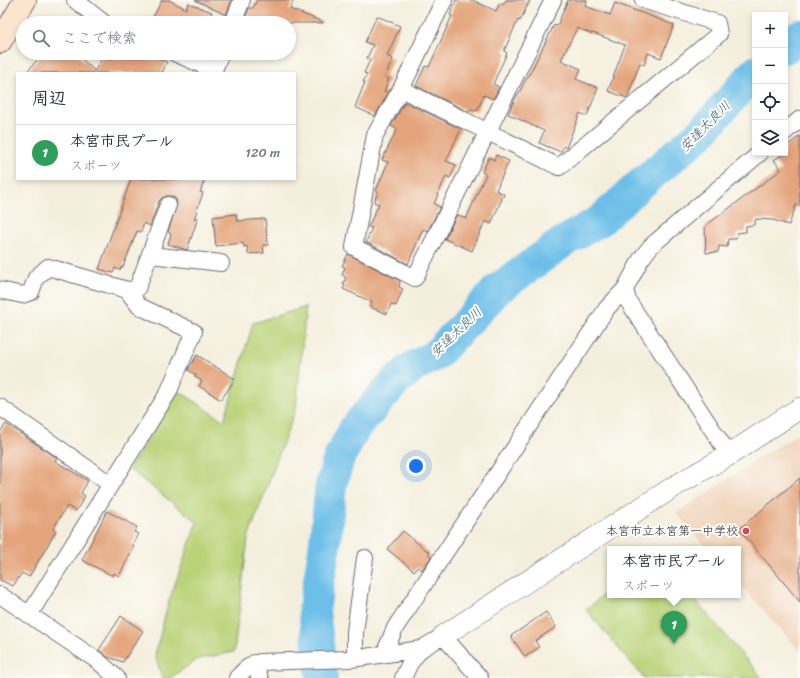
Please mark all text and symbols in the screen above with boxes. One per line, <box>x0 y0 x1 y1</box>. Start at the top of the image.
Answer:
map controls <box>752 12 788 156</box>
button: + <box>752 12 788 48</box>
search box <box>16 16 296 60</box>
text: ここで検索 <box>62 25 137 51</box>
icon: search <box>30 27 52 49</box>
button: − <box>752 48 788 84</box>
text: 周辺 <box>32 83 66 113</box>
button: locate <box>752 84 788 120</box>
water label: 安達太良川 <box>674 95 736 157</box>
button: layers <box>752 120 788 156</box>
text: 本宮市民プール <box>70 128 174 154</box>
text: 1 <box>42 141 48 164</box>
text: 120 m <box>245 141 280 164</box>
text: スポーツ <box>70 154 122 177</box>
water label: 安達太良川 <box>425 301 487 363</box>
your location <box>406 456 426 476</box>
place label: 本宮市立本宮第一中学校 <box>606 520 738 542</box>
marker: 本宮市立本宮第一中学校 <box>741 526 751 536</box>
popup <box>607 546 741 598</box>
text: 本宮市民プール <box>622 548 726 574</box>
text: スポーツ <box>622 574 674 597</box>
pin: 1 <box>661 611 687 644</box>

